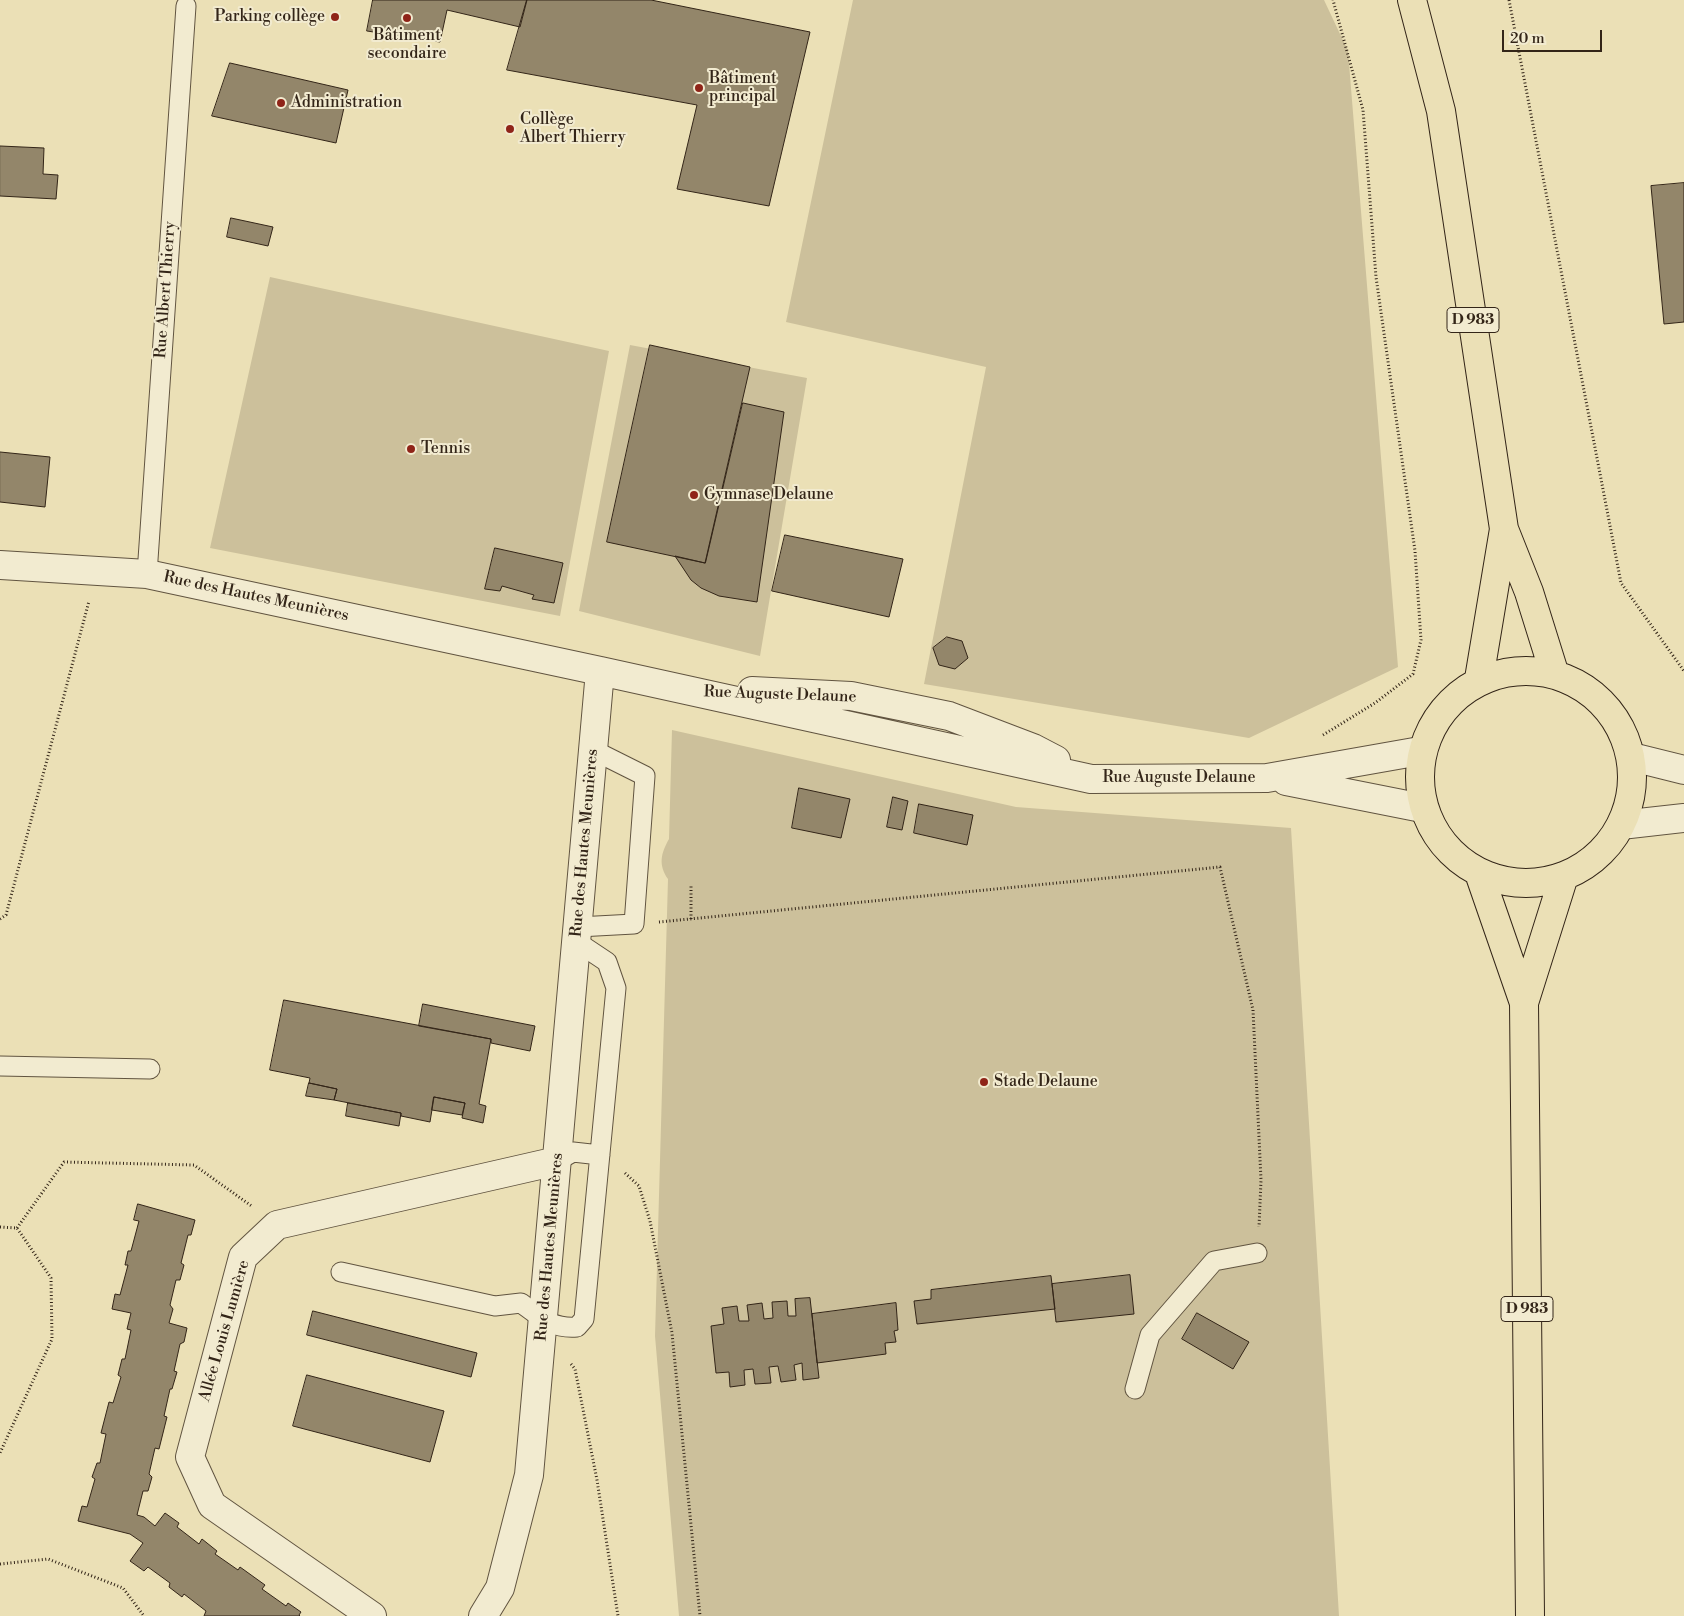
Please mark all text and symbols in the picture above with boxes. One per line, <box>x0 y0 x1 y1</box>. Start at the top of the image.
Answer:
place label: Parking collège <box>215 7 325 27</box>
marker: Parking collège <box>329 11 341 23</box>
marker: Bâtiment secondaire <box>401 12 413 24</box>
scale bar <box>1504 20 1604 52</box>
place label: Bâtiment secondaire <box>367 26 447 64</box>
text: 20 m <box>1510 29 1545 48</box>
place label: Bâtiment principal <box>709 69 777 107</box>
marker: Bâtiment principal <box>693 82 705 94</box>
place label: Administration <box>291 93 402 113</box>
marker: Administration <box>275 97 287 109</box>
place label: Collège Albert Thierry <box>520 110 626 148</box>
marker: Collège Albert Thierry <box>504 123 516 135</box>
street label: Rue Albert Thierry <box>152 221 180 359</box>
road number: D 983 <box>1447 308 1499 332</box>
place label: Tennis <box>421 439 470 459</box>
marker: Tennis <box>405 443 417 455</box>
place label: Gymnase Delaune <box>704 485 834 505</box>
marker: Gymnase Delaune <box>688 489 700 501</box>
street label: Rue des Hautes Meunières <box>162 568 350 626</box>
street label: Rue Auguste Delaune <box>703 683 857 707</box>
street label: Rue des Hautes Meunières <box>567 748 603 938</box>
street label: Rue Auguste Delaune <box>1102 768 1256 788</box>
place label: Stade Delaune <box>994 1072 1098 1092</box>
marker: Stade Delaune <box>978 1076 990 1088</box>
street label: Rue des Hautes Meunières <box>532 1152 568 1342</box>
street label: Allée Louis Lumière <box>196 1258 254 1404</box>
road number: D 983 <box>1501 1296 1553 1322</box>

